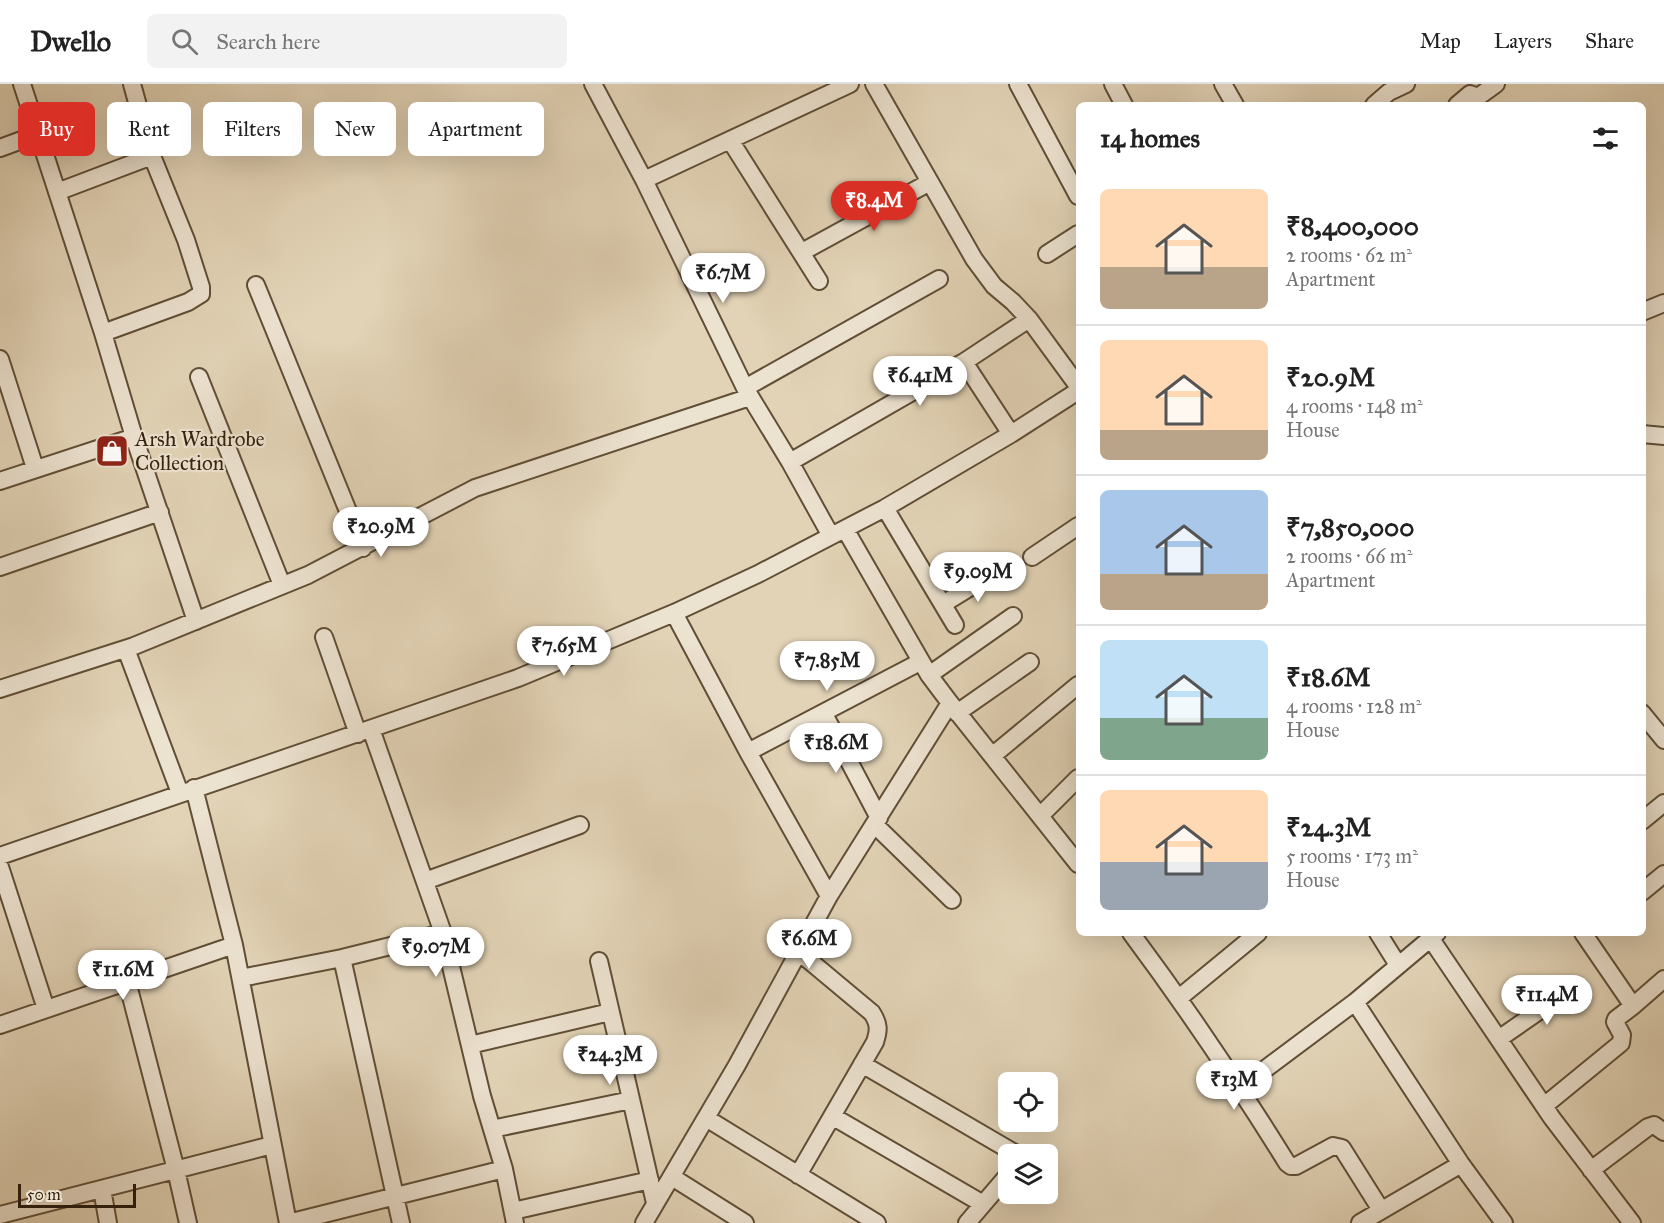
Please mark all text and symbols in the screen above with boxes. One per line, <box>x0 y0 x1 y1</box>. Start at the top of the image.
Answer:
search box <box>147 14 567 68</box>
text: Dwello <box>30 24 111 59</box>
icon: search <box>168 25 201 58</box>
text: Search here <box>216 28 320 55</box>
text: Map <box>1420 28 1461 54</box>
text: Layers <box>1494 28 1552 54</box>
text: Share <box>1585 28 1634 54</box>
chip: Buy <box>18 102 95 156</box>
chip: Rent <box>107 102 191 156</box>
chip: Filters <box>203 102 302 156</box>
chip: New <box>314 102 396 156</box>
chip: Apartment <box>408 102 544 156</box>
text: 14 homes <box>1100 122 1200 154</box>
icon: filters <box>1589 122 1622 155</box>
pin: ₹8.4M <box>832 181 916 232</box>
text: ₹8.4M <box>845 188 903 212</box>
text: ₹8,400,000 <box>1286 210 1419 242</box>
icon: home <box>1148 213 1220 285</box>
text: 2 rooms · 62 m² <box>1286 243 1412 267</box>
pin: ₹6.7M <box>681 253 765 304</box>
text: ₹6.7M <box>695 260 751 284</box>
text: Apartment <box>1286 267 1375 291</box>
pin: ₹6.41M <box>871 356 969 407</box>
text: ₹20.9M <box>1286 361 1375 393</box>
text: ₹6.41M <box>887 363 953 387</box>
icon: home <box>1148 364 1220 436</box>
text: 4 rooms · 148 m² <box>1286 394 1423 418</box>
text: House <box>1286 418 1340 442</box>
place label: Arsh Wardrobe Collection <box>134 426 265 476</box>
shop icon: Arsh Wardrobe Collection <box>94 433 130 469</box>
pin: ₹20.9M <box>332 507 430 558</box>
text: ₹7,850,000 <box>1286 511 1414 543</box>
text: ₹20.9M <box>347 514 415 538</box>
icon: home <box>1148 514 1220 586</box>
text: 2 rooms · 66 m² <box>1286 544 1412 568</box>
pin: ₹9.09M <box>929 552 1027 603</box>
text: ₹9.09M <box>943 559 1013 583</box>
text: Apartment <box>1286 568 1375 592</box>
pin: ₹7.65M <box>515 626 613 677</box>
text: ₹7.65M <box>531 633 597 657</box>
pin: ₹7.85M <box>778 641 876 692</box>
text: ₹7.85M <box>794 648 860 672</box>
text: ₹18.6M <box>1286 661 1371 693</box>
icon: home <box>1148 664 1220 736</box>
text: 4 rooms · 128 m² <box>1286 694 1422 718</box>
text: House <box>1286 718 1340 742</box>
pin: ₹18.6M <box>787 723 885 774</box>
text: ₹18.6M <box>803 730 869 754</box>
text: ₹24.3M <box>1286 811 1371 843</box>
icon: home <box>1148 814 1220 886</box>
text: 5 rooms · 173 m² <box>1286 844 1418 868</box>
text: House <box>1286 868 1340 892</box>
pin: ₹6.6M <box>767 919 851 970</box>
text: ₹6.6M <box>781 926 837 950</box>
pin: ₹9.07M <box>387 927 485 978</box>
text: ₹9.07M <box>401 934 471 958</box>
pin: ₹11.6M <box>74 950 172 1001</box>
text: ₹11.6M <box>92 957 154 981</box>
pin: ₹11.4M <box>1498 975 1596 1026</box>
text: ₹11.4M <box>1515 982 1579 1006</box>
pin: ₹24.3M <box>561 1035 659 1086</box>
text: ₹24.3M <box>577 1042 643 1066</box>
pin: ₹13M <box>1198 1060 1270 1111</box>
text: ₹13M <box>1210 1067 1258 1091</box>
map controls <box>998 1072 1058 1204</box>
button: locate <box>998 1072 1058 1132</box>
button: layers <box>998 1144 1058 1204</box>
scale bar <box>18 1181 136 1208</box>
text: 50 m <box>27 1185 61 1204</box>

